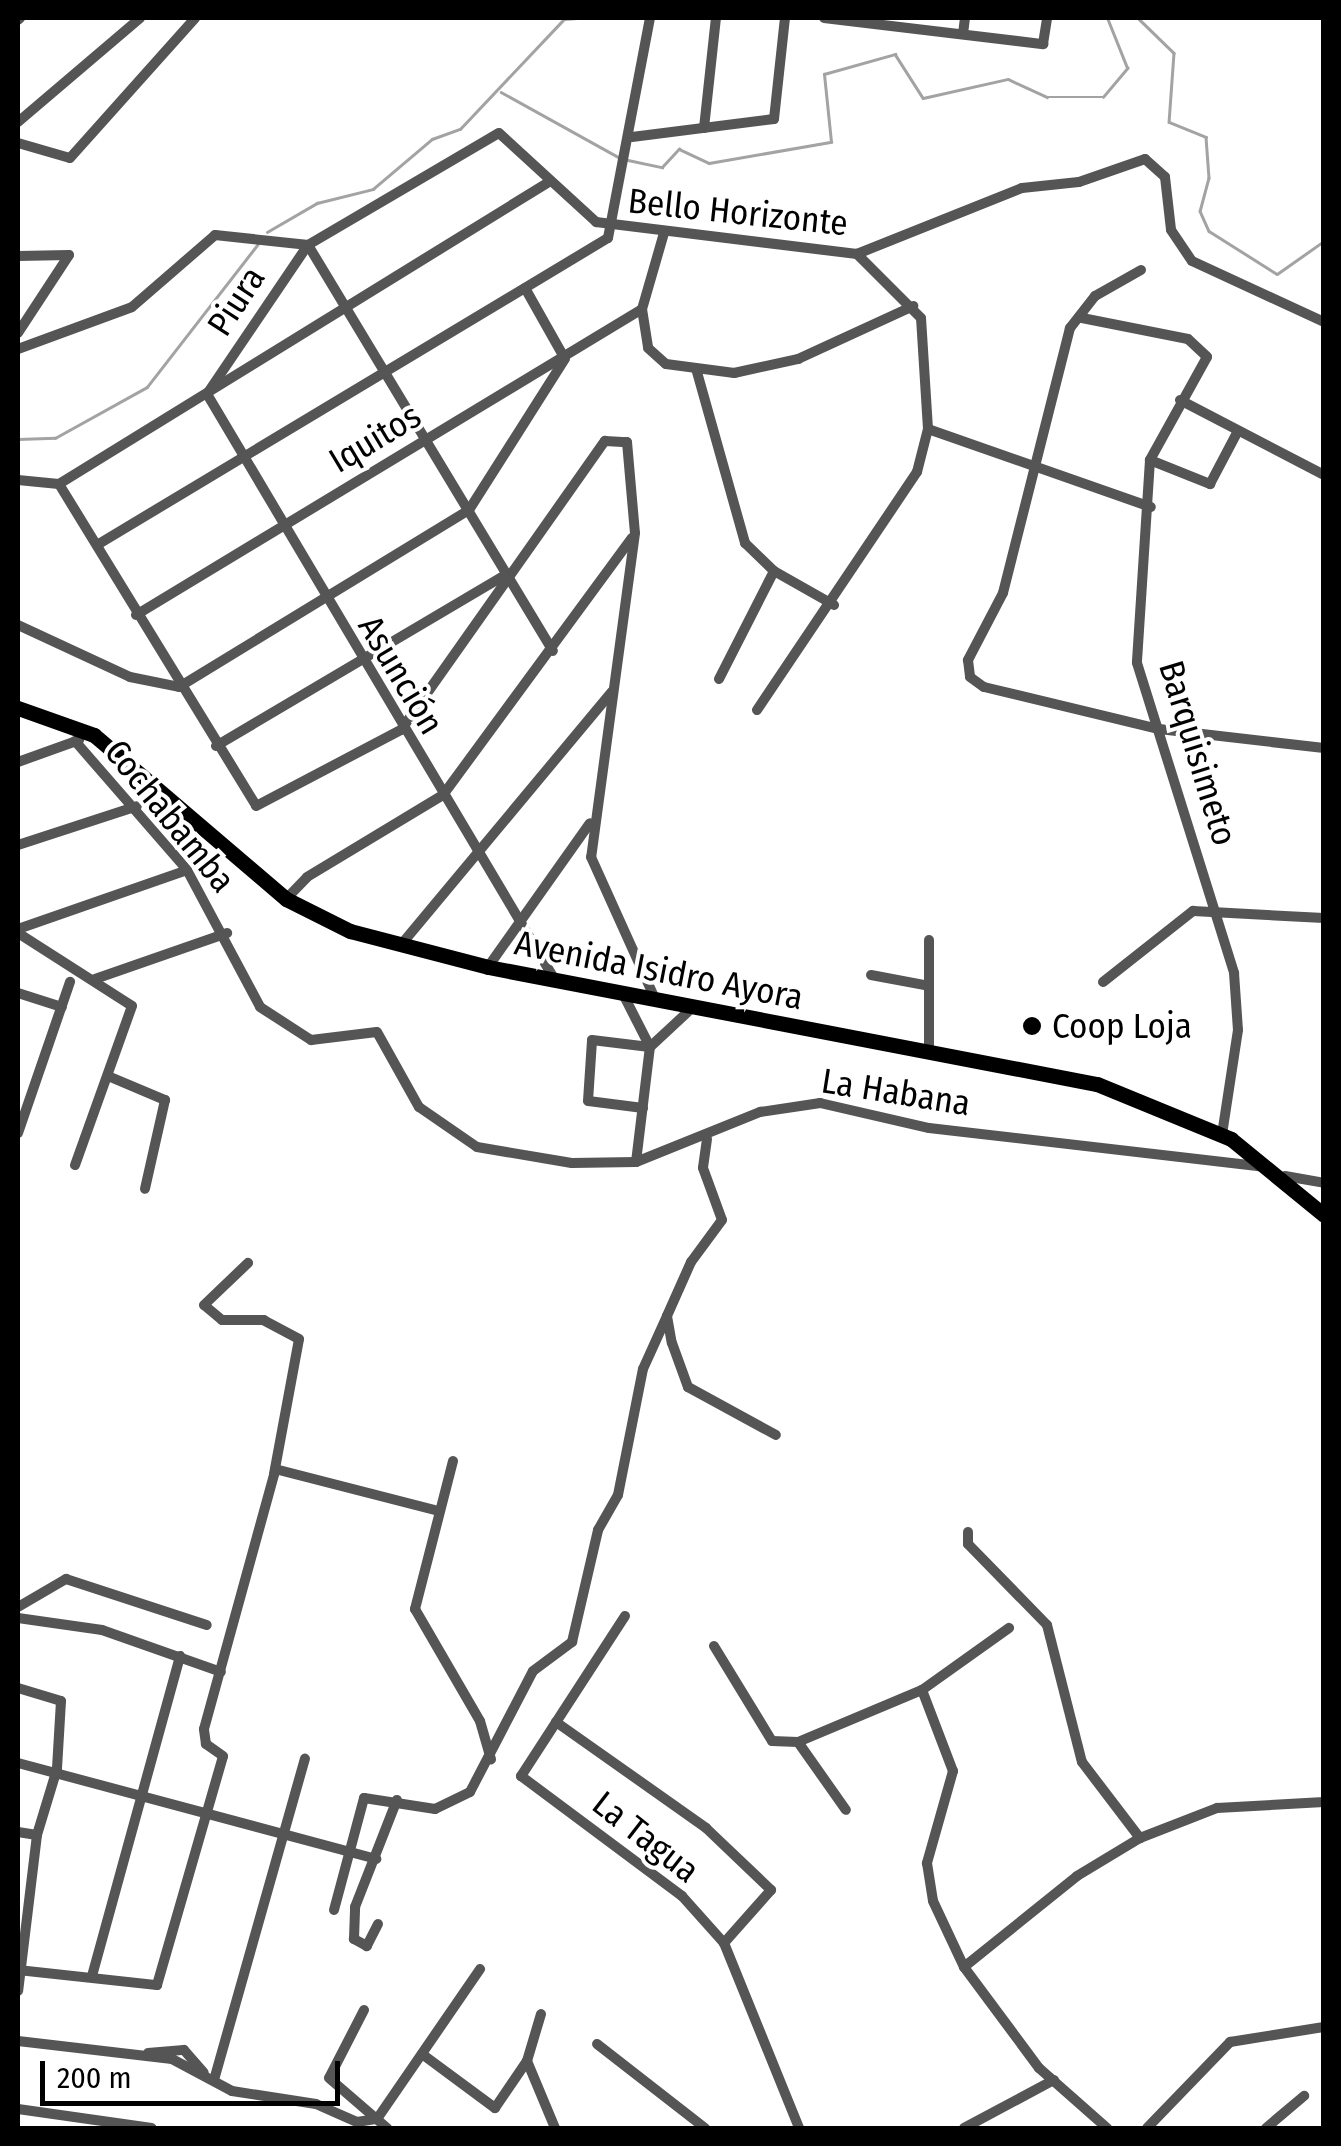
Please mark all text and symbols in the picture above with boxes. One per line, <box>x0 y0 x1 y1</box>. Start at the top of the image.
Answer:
street label: Bello Horizonte <box>626 180 850 244</box>
street label: Piura <box>198 259 274 343</box>
street label: Iquitos <box>322 394 428 482</box>
street label: Asunción <box>349 608 453 742</box>
street label: Barquisimeto <box>1150 656 1246 850</box>
street label: Cochabamba <box>96 731 244 901</box>
street label: Avenida Isidro Ayora <box>511 921 807 1019</box>
place label: Coop Loja <box>1052 1005 1192 1047</box>
marker: Coop Loja <box>1021 1015 1043 1037</box>
street label: La Habana <box>819 1060 973 1124</box>
street label: La Tagua <box>584 1782 708 1892</box>
scale bar <box>45 2041 345 2103</box>
text: 200 m <box>57 2060 132 2096</box>

